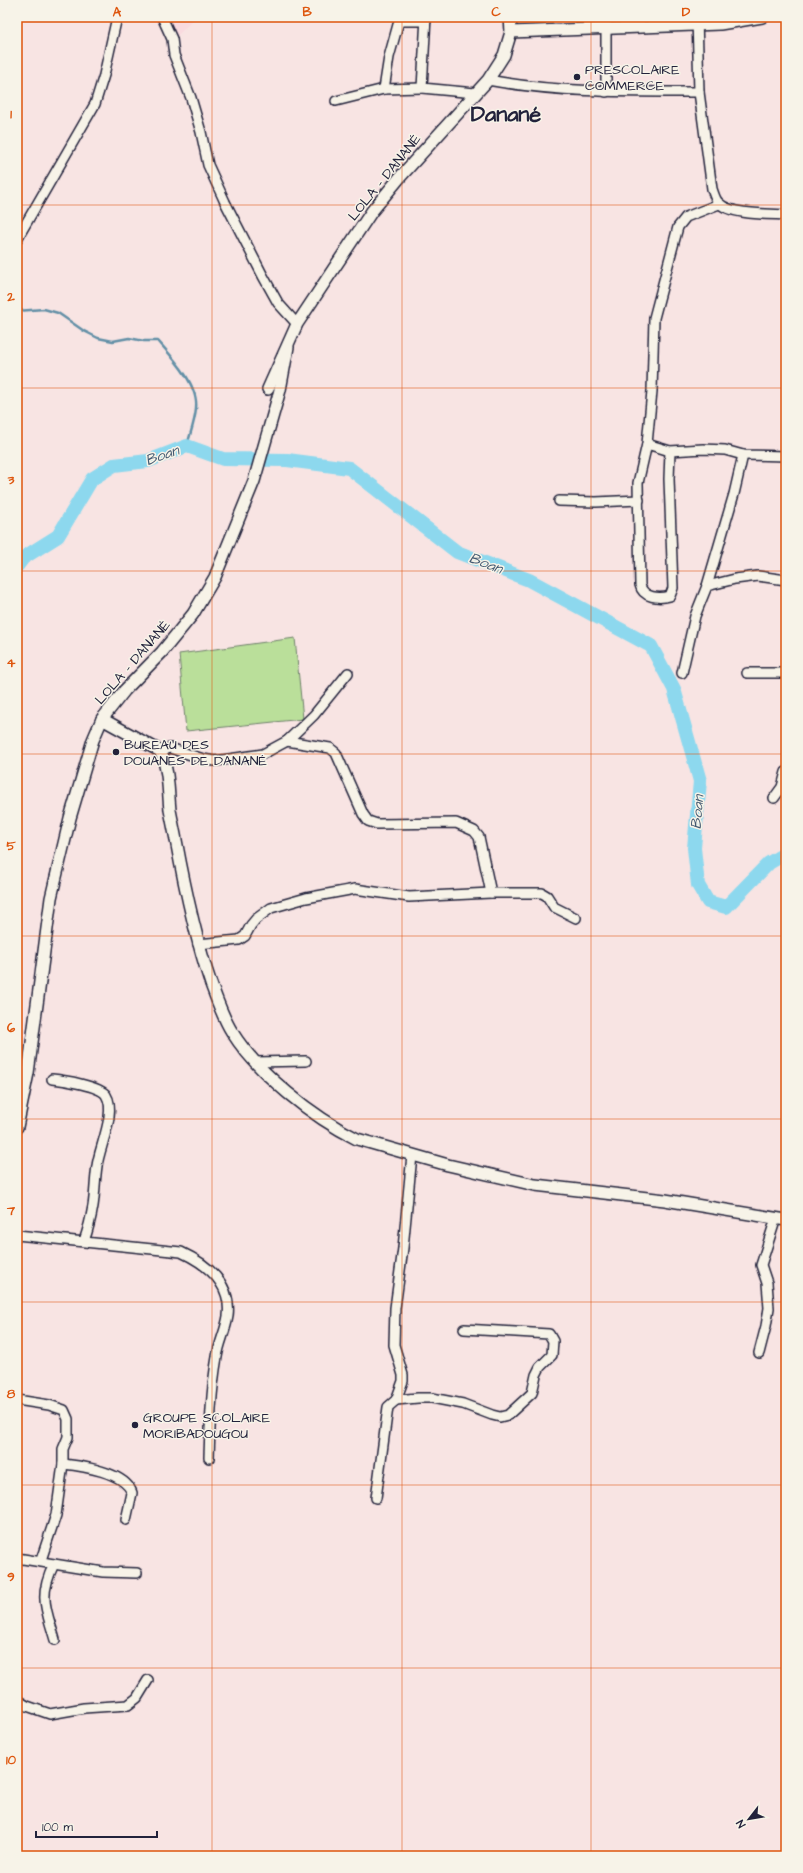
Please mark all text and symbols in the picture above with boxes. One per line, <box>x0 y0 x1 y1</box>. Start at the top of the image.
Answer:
text: A <box>113 3 122 21</box>
text: B <box>302 3 312 21</box>
text: C <box>491 3 501 21</box>
text: D <box>682 3 691 21</box>
place label: PRESCOLAIRE COMMERCE <box>585 60 680 96</box>
marker: PRESCOLAIRE COMMERCE <box>572 72 582 82</box>
district label: Danané <box>471 99 541 130</box>
text: 1 <box>10 105 12 123</box>
street label: LOLA - DANANÉ <box>344 130 426 225</box>
text: 2 <box>6 288 15 306</box>
water label: Boan <box>143 439 183 471</box>
text: 3 <box>7 471 15 489</box>
water label: Boan <box>466 548 507 580</box>
street label: LOLA - DANANÉ <box>90 616 176 709</box>
text: 4 <box>7 654 16 672</box>
place label: BUREAU DES DOUANES DE DANANÉ <box>124 735 267 771</box>
marker: BUREAU DES DOUANES DE DANANÉ <box>111 747 121 757</box>
water label: Boan <box>686 793 710 830</box>
text: 5 <box>6 837 16 855</box>
text: 6 <box>7 1019 16 1037</box>
text: 7 <box>6 1202 16 1220</box>
text: 8 <box>7 1385 16 1403</box>
place label: GROUPE SCOLAIRE MORIBADOUGOU <box>143 1408 271 1444</box>
marker: GROUPE SCOLAIRE MORIBADOUGOU <box>130 1420 140 1430</box>
text: 9 <box>7 1568 15 1586</box>
text: 10 <box>6 1751 17 1769</box>
north arrow <box>729 1799 769 1839</box>
scale bar <box>36 1813 157 1839</box>
text: N <box>733 1817 749 1831</box>
text: 100 m <box>42 1819 73 1836</box>

